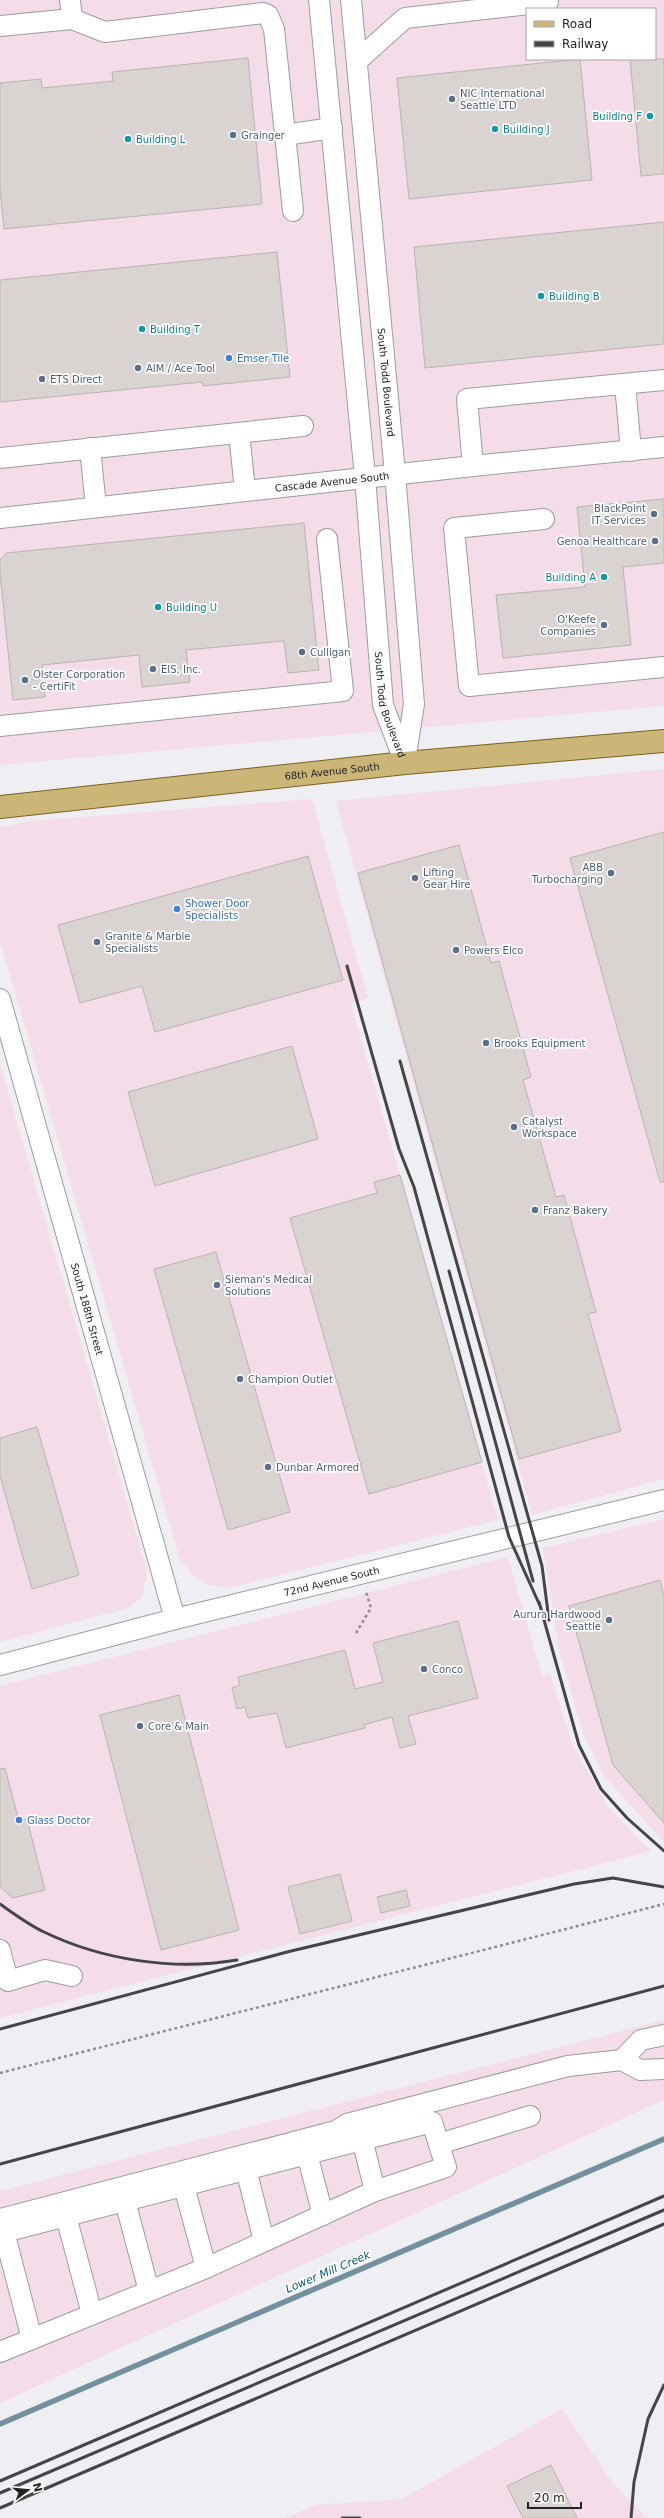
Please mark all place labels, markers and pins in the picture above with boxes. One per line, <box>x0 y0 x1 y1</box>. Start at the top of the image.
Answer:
place label: NIC International Seattle LTD <box>460 88 544 111</box>
marker: NIC International Seattle LTD <box>447 94 457 104</box>
place label: Building F <box>593 111 642 122</box>
marker: Building F <box>645 111 655 121</box>
marker: Building J <box>490 124 500 134</box>
place label: Building J <box>503 124 550 135</box>
marker: Grainger <box>228 130 238 140</box>
place label: Grainger <box>241 130 286 141</box>
marker: Building L <box>123 134 133 144</box>
place label: Building L <box>136 134 186 145</box>
marker: Building B <box>536 291 546 301</box>
place label: Building B <box>549 291 600 302</box>
marker: Building T <box>137 324 147 334</box>
place label: Building T <box>150 324 201 335</box>
marker: Emser Tile <box>224 353 234 363</box>
place label: Emser Tile <box>237 353 289 364</box>
marker: AIM / Ace Tool <box>133 363 143 373</box>
place label: AIM / Ace Tool <box>146 363 215 374</box>
marker: ETS Direct <box>37 374 47 384</box>
place label: ETS Direct <box>50 374 102 385</box>
place label: BlackPoint IT Services <box>592 503 646 526</box>
marker: BlackPoint IT Services <box>649 509 659 519</box>
place label: Genoa Healthcare <box>557 536 647 547</box>
marker: Genoa Healthcare <box>650 536 660 546</box>
place label: Building A <box>545 572 596 583</box>
marker: Building A <box>599 572 609 582</box>
marker: Building U <box>153 602 163 612</box>
place label: Building U <box>166 602 217 613</box>
place label: O'Keefe Companies <box>540 614 596 637</box>
marker: O'Keefe Companies <box>599 620 609 630</box>
marker: Culligan <box>297 647 307 657</box>
place label: Culligan <box>310 647 350 658</box>
marker: EIS, Inc. <box>148 664 158 674</box>
place label: EIS, Inc. <box>161 664 201 675</box>
place label: Olster Corporation - CertiFit <box>33 669 125 692</box>
marker: Olster Corporation - CertiFit <box>20 675 30 685</box>
place label: ABB Turbocharging <box>531 862 603 885</box>
place label: Lifting Gear Hire <box>423 867 471 890</box>
marker: ABB Turbocharging <box>606 868 616 878</box>
marker: Lifting Gear Hire <box>410 873 420 883</box>
place label: Shower Door Specialists <box>185 898 250 921</box>
marker: Shower Door Specialists <box>172 904 182 914</box>
place label: Granite & Marble Specialists <box>105 931 190 954</box>
marker: Granite & Marble Specialists <box>92 937 102 947</box>
marker: Powers Elco <box>451 945 461 955</box>
place label: Powers Elco <box>464 945 523 956</box>
marker: Brooks Equipment <box>481 1038 491 1048</box>
place label: Brooks Equipment <box>494 1038 586 1049</box>
place label: Catalyst Workspace <box>522 1116 577 1139</box>
marker: Catalyst Workspace <box>509 1122 519 1132</box>
marker: Franz Bakery <box>530 1205 540 1215</box>
place label: Franz Bakery <box>543 1205 608 1216</box>
place label: Sieman's Medical Solutions <box>225 1274 312 1297</box>
marker: Sieman's Medical Solutions <box>212 1280 222 1290</box>
marker: Champion Outlet <box>235 1374 245 1384</box>
place label: Champion Outlet <box>248 1374 333 1385</box>
marker: Dunbar Armored <box>263 1462 273 1472</box>
place label: Dunbar Armored <box>276 1462 359 1473</box>
place label: Aurura Hardwood Seattle <box>513 1609 601 1632</box>
marker: Aurura Hardwood Seattle <box>604 1615 614 1625</box>
marker: Conco <box>419 1664 429 1674</box>
place label: Conco <box>432 1664 463 1675</box>
marker: Core & Main <box>135 1721 145 1731</box>
place label: Core & Main <box>148 1721 209 1732</box>
marker: Glass Doctor <box>14 1815 24 1825</box>
place label: Glass Doctor <box>27 1815 92 1826</box>

